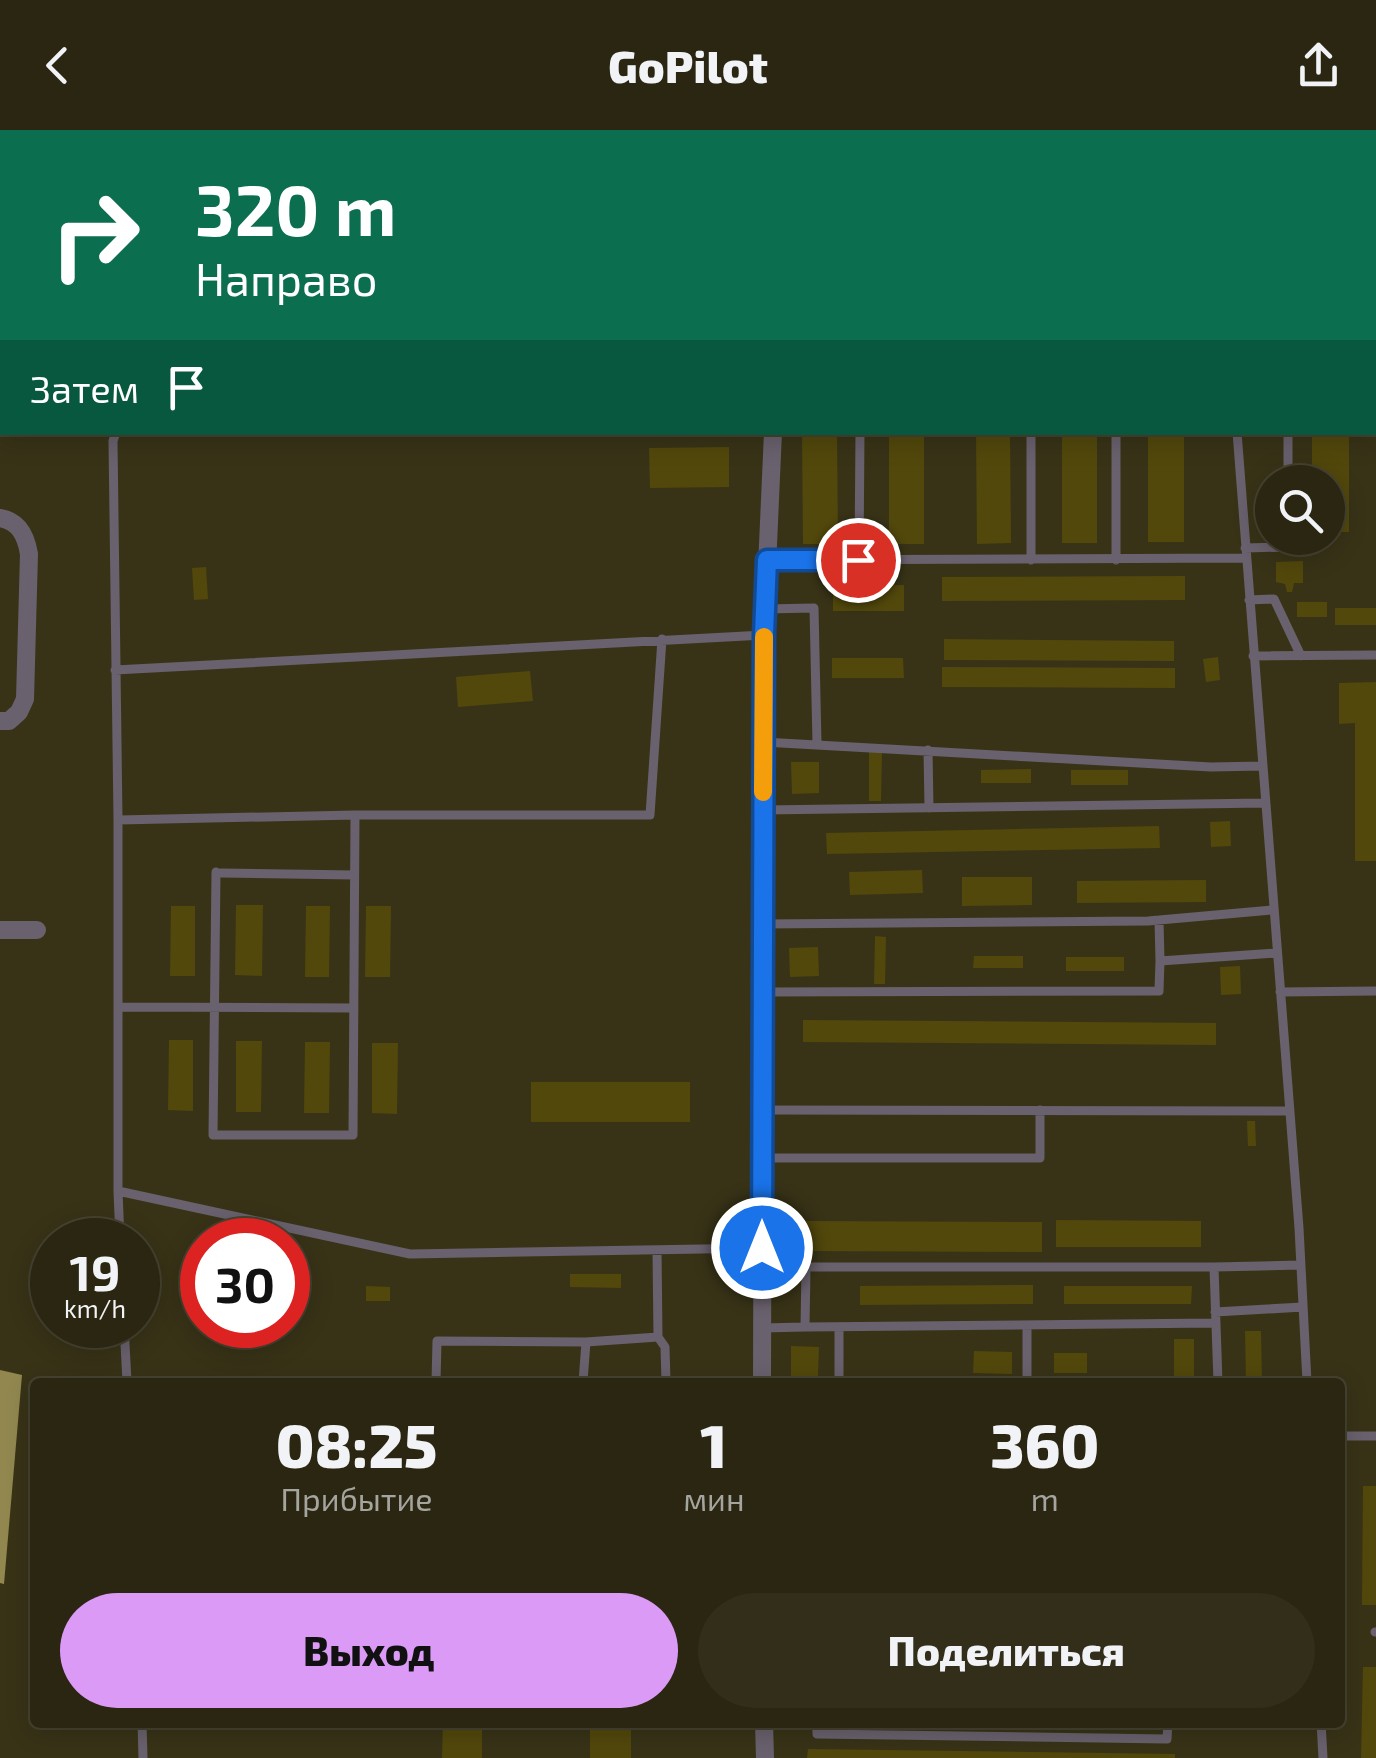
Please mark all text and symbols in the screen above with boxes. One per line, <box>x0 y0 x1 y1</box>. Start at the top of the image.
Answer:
icon: back <box>30 38 85 93</box>
text: GoPilot <box>608 38 768 92</box>
icon: share <box>1291 38 1346 93</box>
text: 320 m <box>195 166 396 250</box>
icon: right <box>30 170 160 300</box>
text: Направо <box>195 251 377 305</box>
icon: arrive <box>159 360 214 415</box>
text: Затем <box>30 365 139 411</box>
map controls <box>1255 465 1345 555</box>
button: search <box>1255 465 1345 555</box>
pin <box>816 518 901 603</box>
icon: arrive <box>831 533 886 588</box>
position arrow <box>710 1196 814 1300</box>
speed limit sign: 30 <box>180 1218 310 1348</box>
text: 19 <box>69 1241 121 1301</box>
text: km/h <box>64 1293 126 1323</box>
text: 08:25 <box>276 1408 438 1480</box>
text: 1 <box>700 1408 727 1480</box>
text: 360 <box>990 1408 1099 1480</box>
text: Прибытие <box>281 1479 433 1517</box>
text: мин <box>683 1479 745 1517</box>
text: m <box>1031 1479 1059 1517</box>
button: Выход <box>60 1593 678 1708</box>
button: Поделиться <box>698 1593 1315 1708</box>

